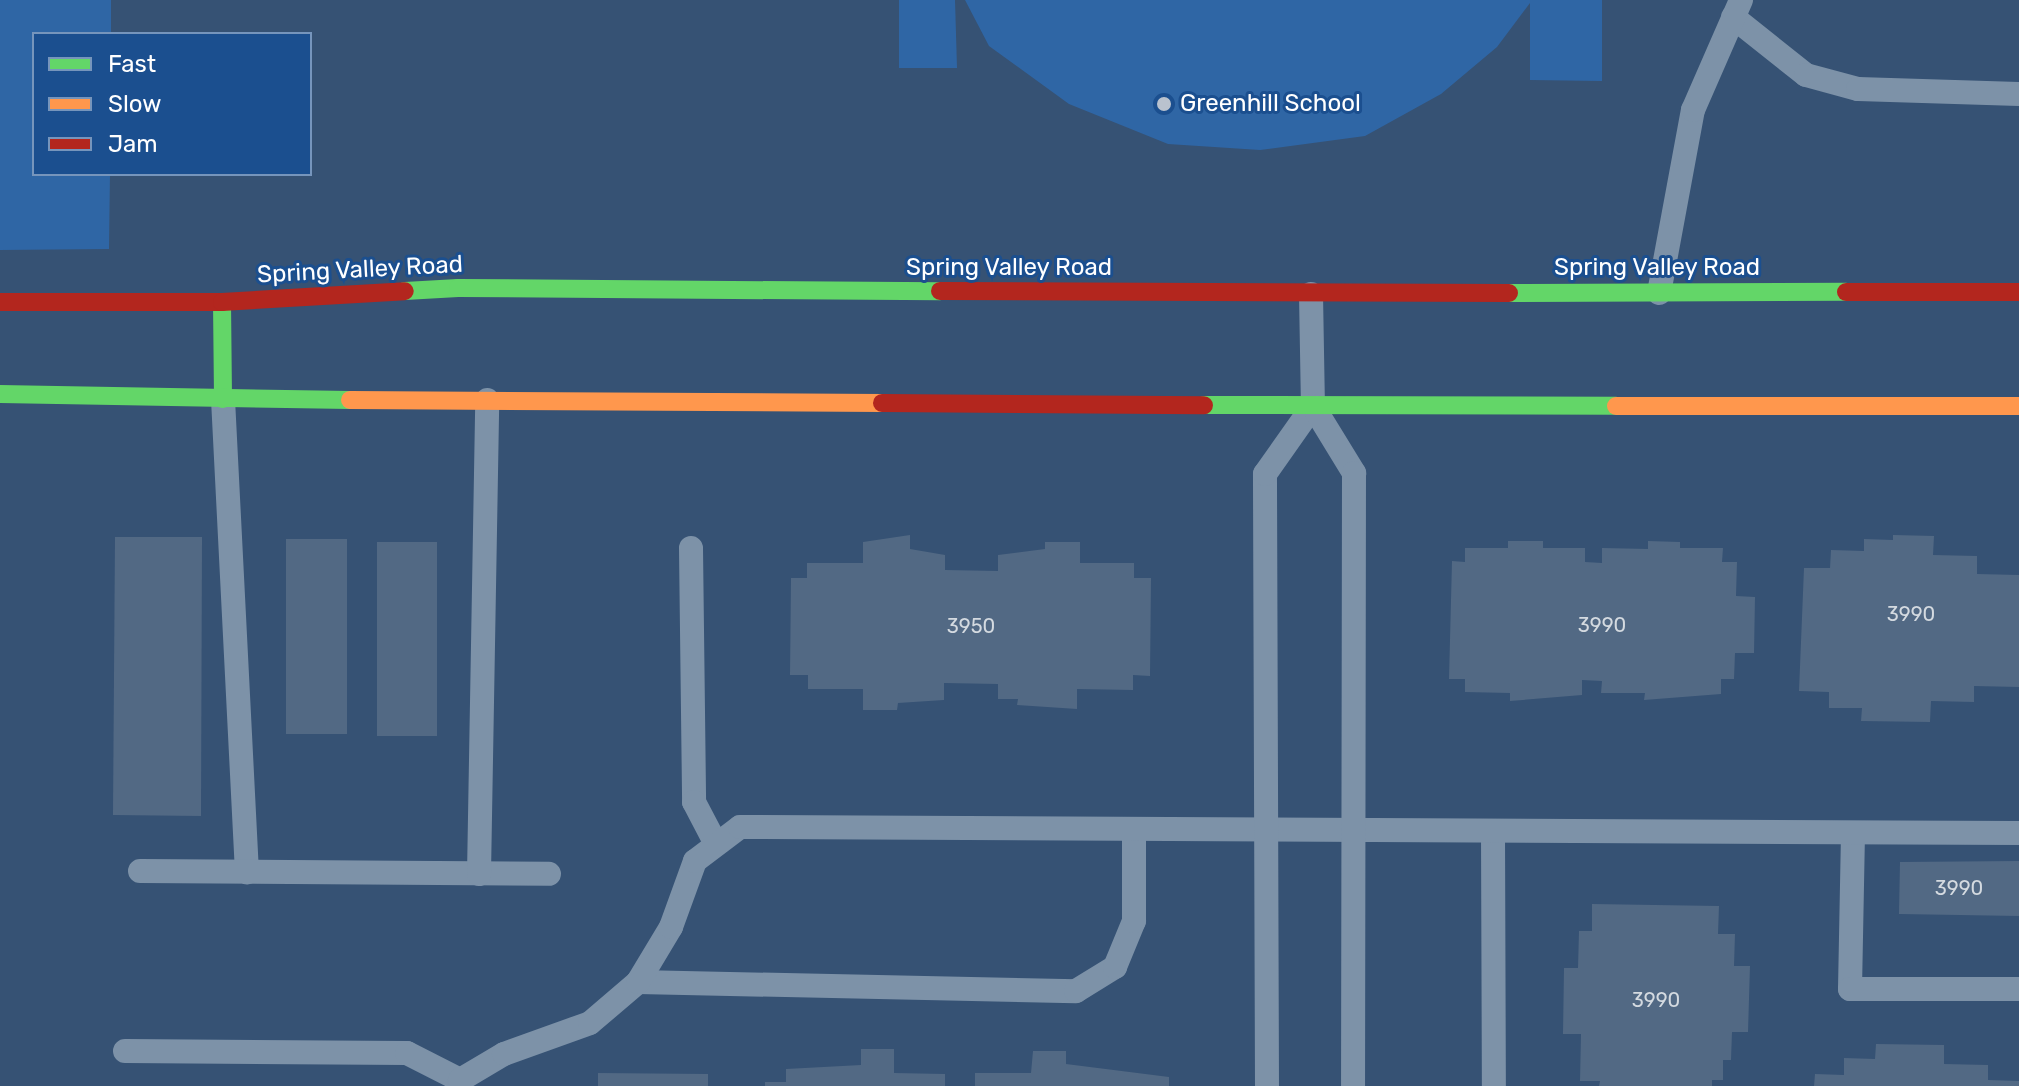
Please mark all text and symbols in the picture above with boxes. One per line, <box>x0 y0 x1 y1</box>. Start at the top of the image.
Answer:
legend <box>32 32 312 176</box>
text: Fast <box>108 50 156 78</box>
text: Slow <box>108 90 161 118</box>
place label: Greenhill School <box>1180 90 1361 118</box>
marker: Greenhill School <box>1155 95 1173 113</box>
text: Jam <box>108 130 158 158</box>
street label: Spring Valley Road <box>256 250 464 290</box>
street label: Spring Valley Road <box>905 254 1113 282</box>
street label: Spring Valley Road <box>1553 254 1761 282</box>
house number: 3990 <box>1887 602 1935 626</box>
house number: 3990 <box>1578 613 1626 637</box>
house number: 3950 <box>947 614 995 638</box>
house number: 3990 <box>1935 876 1983 900</box>
house number: 3990 <box>1632 988 1680 1012</box>

